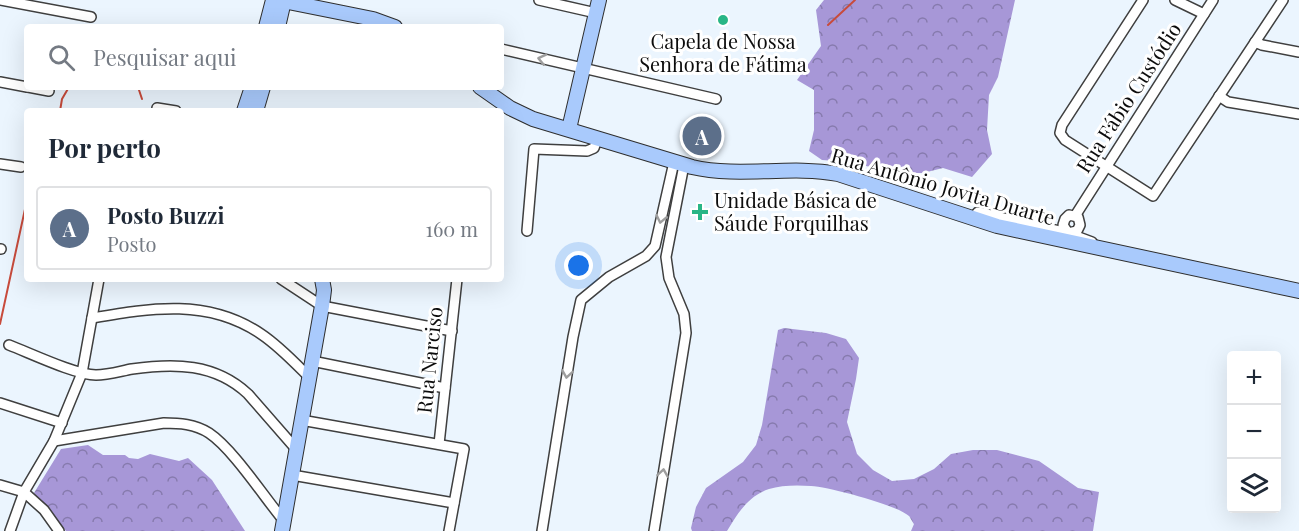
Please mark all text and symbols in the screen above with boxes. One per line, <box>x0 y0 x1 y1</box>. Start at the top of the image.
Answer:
marker: Capela de Nossa Senhora de Fátima <box>716 13 730 27</box>
street label: Rua Fábio Custódio <box>1069 17 1187 178</box>
search box <box>24 24 504 90</box>
place label: Capela de Nossa Senhora de Fátima <box>639 27 807 77</box>
icon: search <box>45 41 78 74</box>
text: Pesquisar aqui <box>93 42 236 72</box>
one-way arrow <box>537 53 547 66</box>
pin: A <box>682 114 722 158</box>
text: Por perto <box>48 130 161 165</box>
street label: Rua Antônio Jovita Duarte <box>828 141 1058 230</box>
place label: Unidade Básica de Sáude Forquilhas <box>714 186 877 236</box>
text: Posto Buzzi <box>107 200 224 230</box>
marker: Unidade Básica de Sáude Forquilhas <box>691 203 709 221</box>
one-way arrow <box>656 214 669 224</box>
text: A <box>63 215 76 242</box>
text: 160 m <box>426 215 478 242</box>
text: Posto <box>107 230 156 257</box>
your location <box>564 251 593 280</box>
street label: Rua Narciso <box>409 305 448 414</box>
map controls <box>1227 351 1281 513</box>
button: + <box>1227 351 1281 405</box>
one-way arrow <box>562 369 574 379</box>
button: − <box>1227 405 1281 459</box>
button: layers <box>1227 459 1281 513</box>
one-way arrow <box>656 469 669 479</box>

